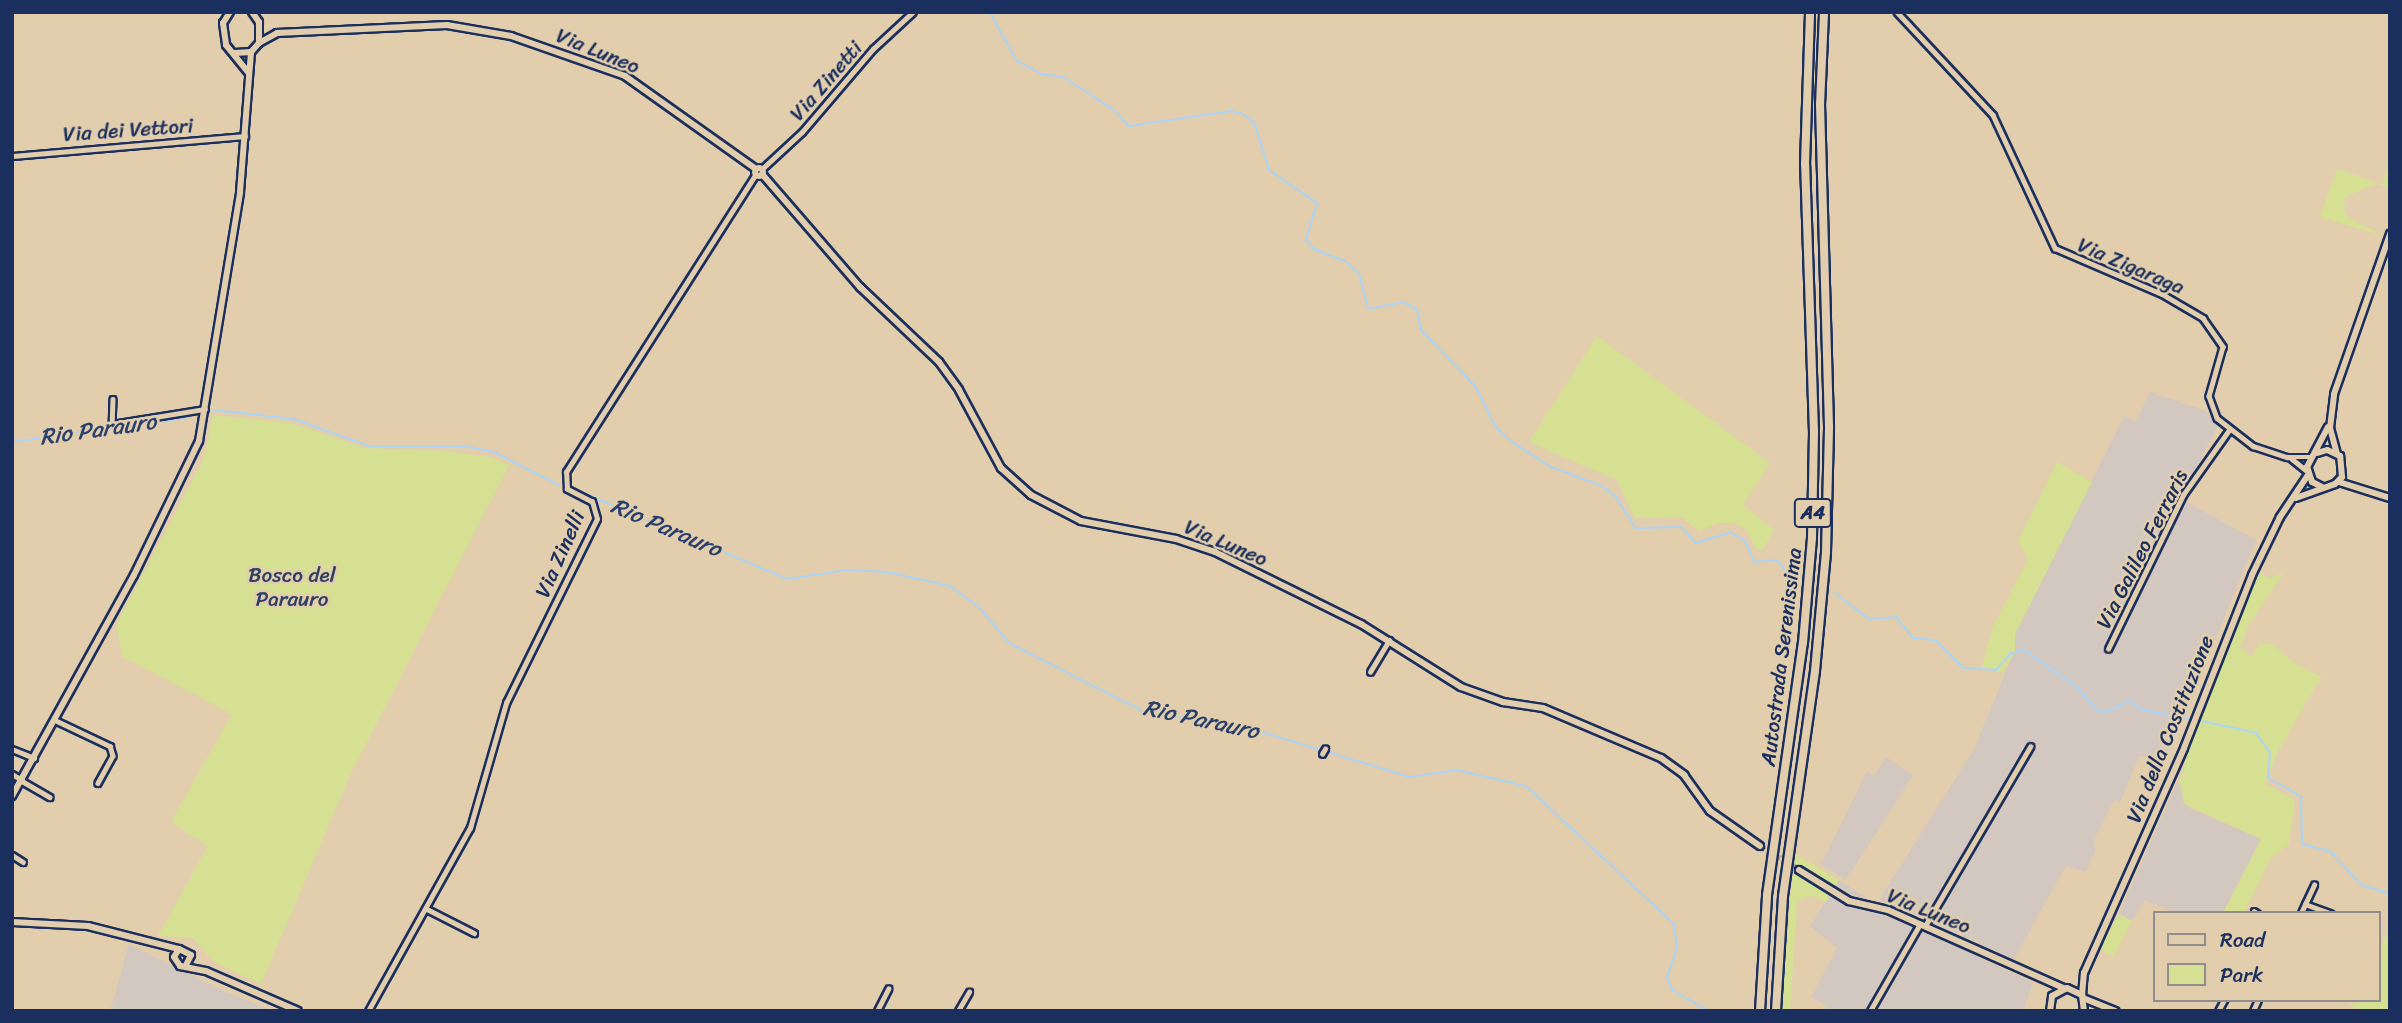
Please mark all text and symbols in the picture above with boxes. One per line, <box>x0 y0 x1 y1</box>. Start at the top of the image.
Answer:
street label: Via Luneo <box>553 23 643 79</box>
street label: Via Zinetti <box>785 36 867 126</box>
street label: Via dei Vettori <box>62 113 194 147</box>
street label: Via Zigaraga <box>2074 232 2188 300</box>
water label: Rio Parauro <box>38 408 158 452</box>
street label: Via Galileo Ferraris <box>2091 465 2193 633</box>
water label: Rio Parauro <box>606 492 726 564</box>
road number: A4 <box>1794 498 1832 528</box>
street label: Via Zinelli <box>530 507 590 601</box>
street label: Via Luneo <box>1181 514 1271 572</box>
street label: Autostrada Serenissima <box>1755 546 1807 768</box>
park label: Bosco del Parauro <box>248 562 336 612</box>
street label: Via della Costituzione <box>2121 632 2219 826</box>
water label: Rio Parauro <box>1140 694 1262 746</box>
street label: Via Luneo <box>1884 883 1974 939</box>
legend <box>2154 911 2381 1002</box>
text: Road <box>2220 921 2265 959</box>
text: Park <box>2220 956 2263 994</box>

